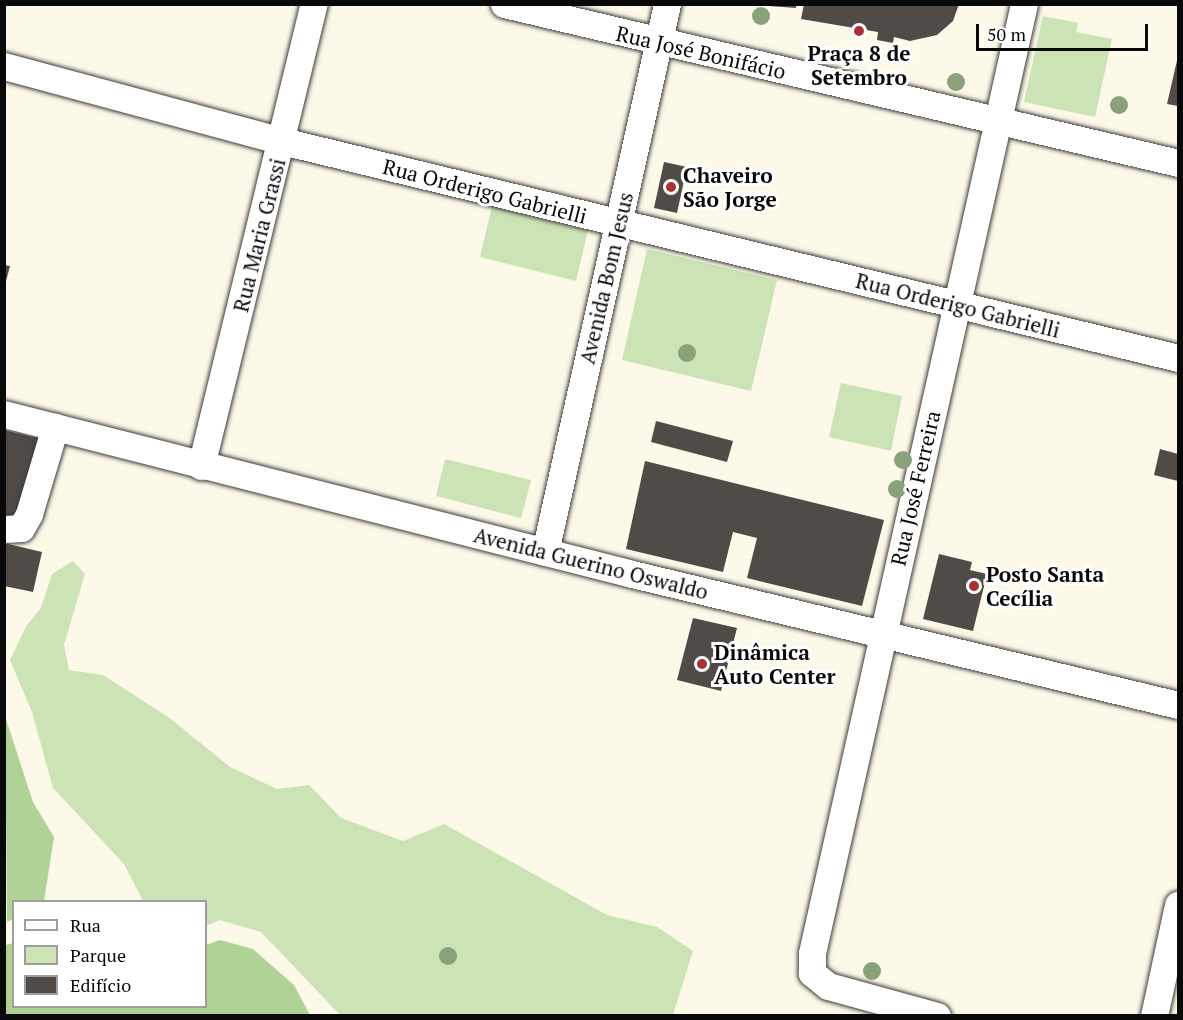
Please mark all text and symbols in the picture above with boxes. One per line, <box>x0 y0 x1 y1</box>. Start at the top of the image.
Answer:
scale bar <box>979 12 1152 50</box>
street label: Rua José Bonifácio <box>614 20 788 84</box>
text: 50 m <box>987 22 1026 46</box>
marker: Praça 8 de Setembro <box>852 24 866 38</box>
place label: Praça 8 de Setembro <box>808 40 910 90</box>
street label: Rua Orderigo Gabrielli <box>380 153 590 229</box>
street label: Rua Maria Grassi <box>228 155 290 315</box>
place label: Chaveiro São Jorge <box>683 162 777 212</box>
marker: Chaveiro São Jorge <box>664 180 678 194</box>
street label: Avenida Bom Jesus <box>574 190 638 366</box>
street label: Rua Orderigo Gabrielli <box>853 267 1063 343</box>
street label: Rua José Ferreira <box>885 408 945 568</box>
street label: Avenida Guerino Oswaldo <box>471 522 711 604</box>
place label: Posto Santa Cecília <box>986 561 1104 611</box>
marker: Posto Santa Cecília <box>967 579 981 593</box>
place label: Dinâmica Auto Center <box>714 639 836 689</box>
marker: Dinâmica Auto Center <box>695 657 709 671</box>
legend <box>12 900 207 1008</box>
text: Rua <box>70 913 101 937</box>
text: Parque <box>70 943 126 967</box>
text: Edifício <box>70 973 131 997</box>

